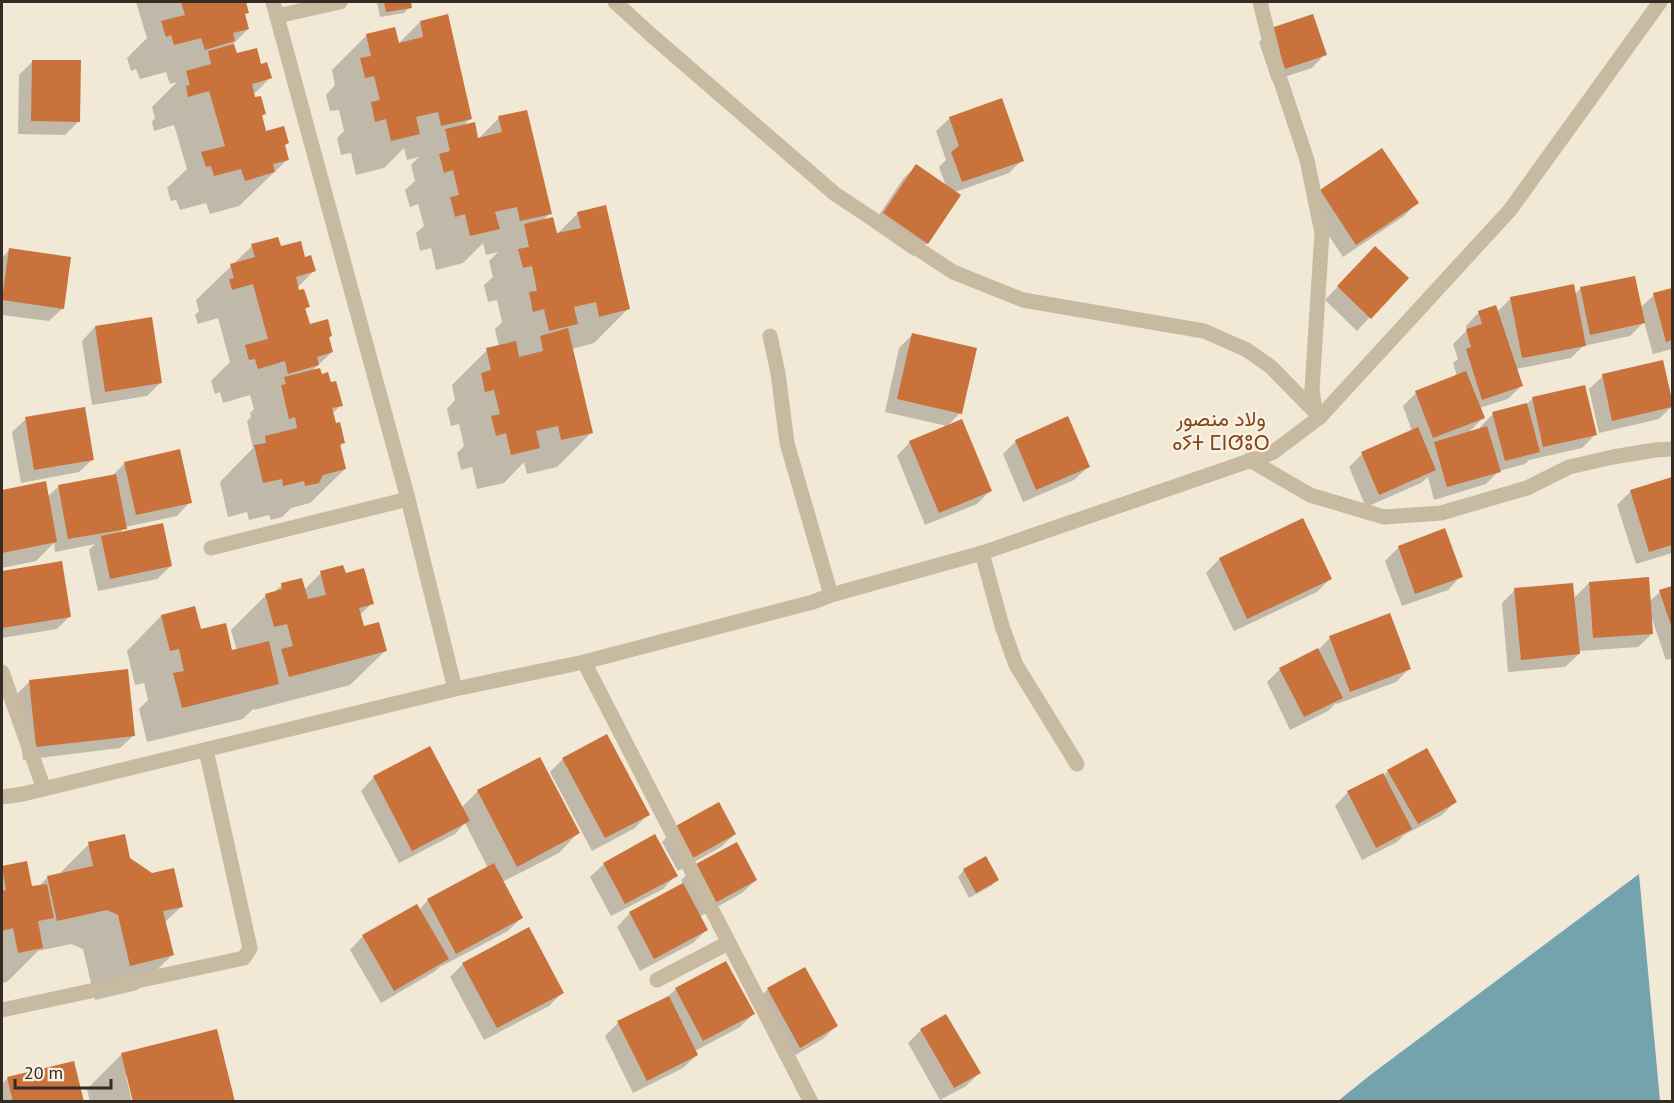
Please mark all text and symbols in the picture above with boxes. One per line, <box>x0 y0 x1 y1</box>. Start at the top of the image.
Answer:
district label: ولاد منصور ⴰⵢⵜ ⵎⵏⵚⵓⵔ <box>1172 405 1270 456</box>
scale bar <box>15 1052 111 1090</box>
text: 20 m <box>24 1061 63 1084</box>

